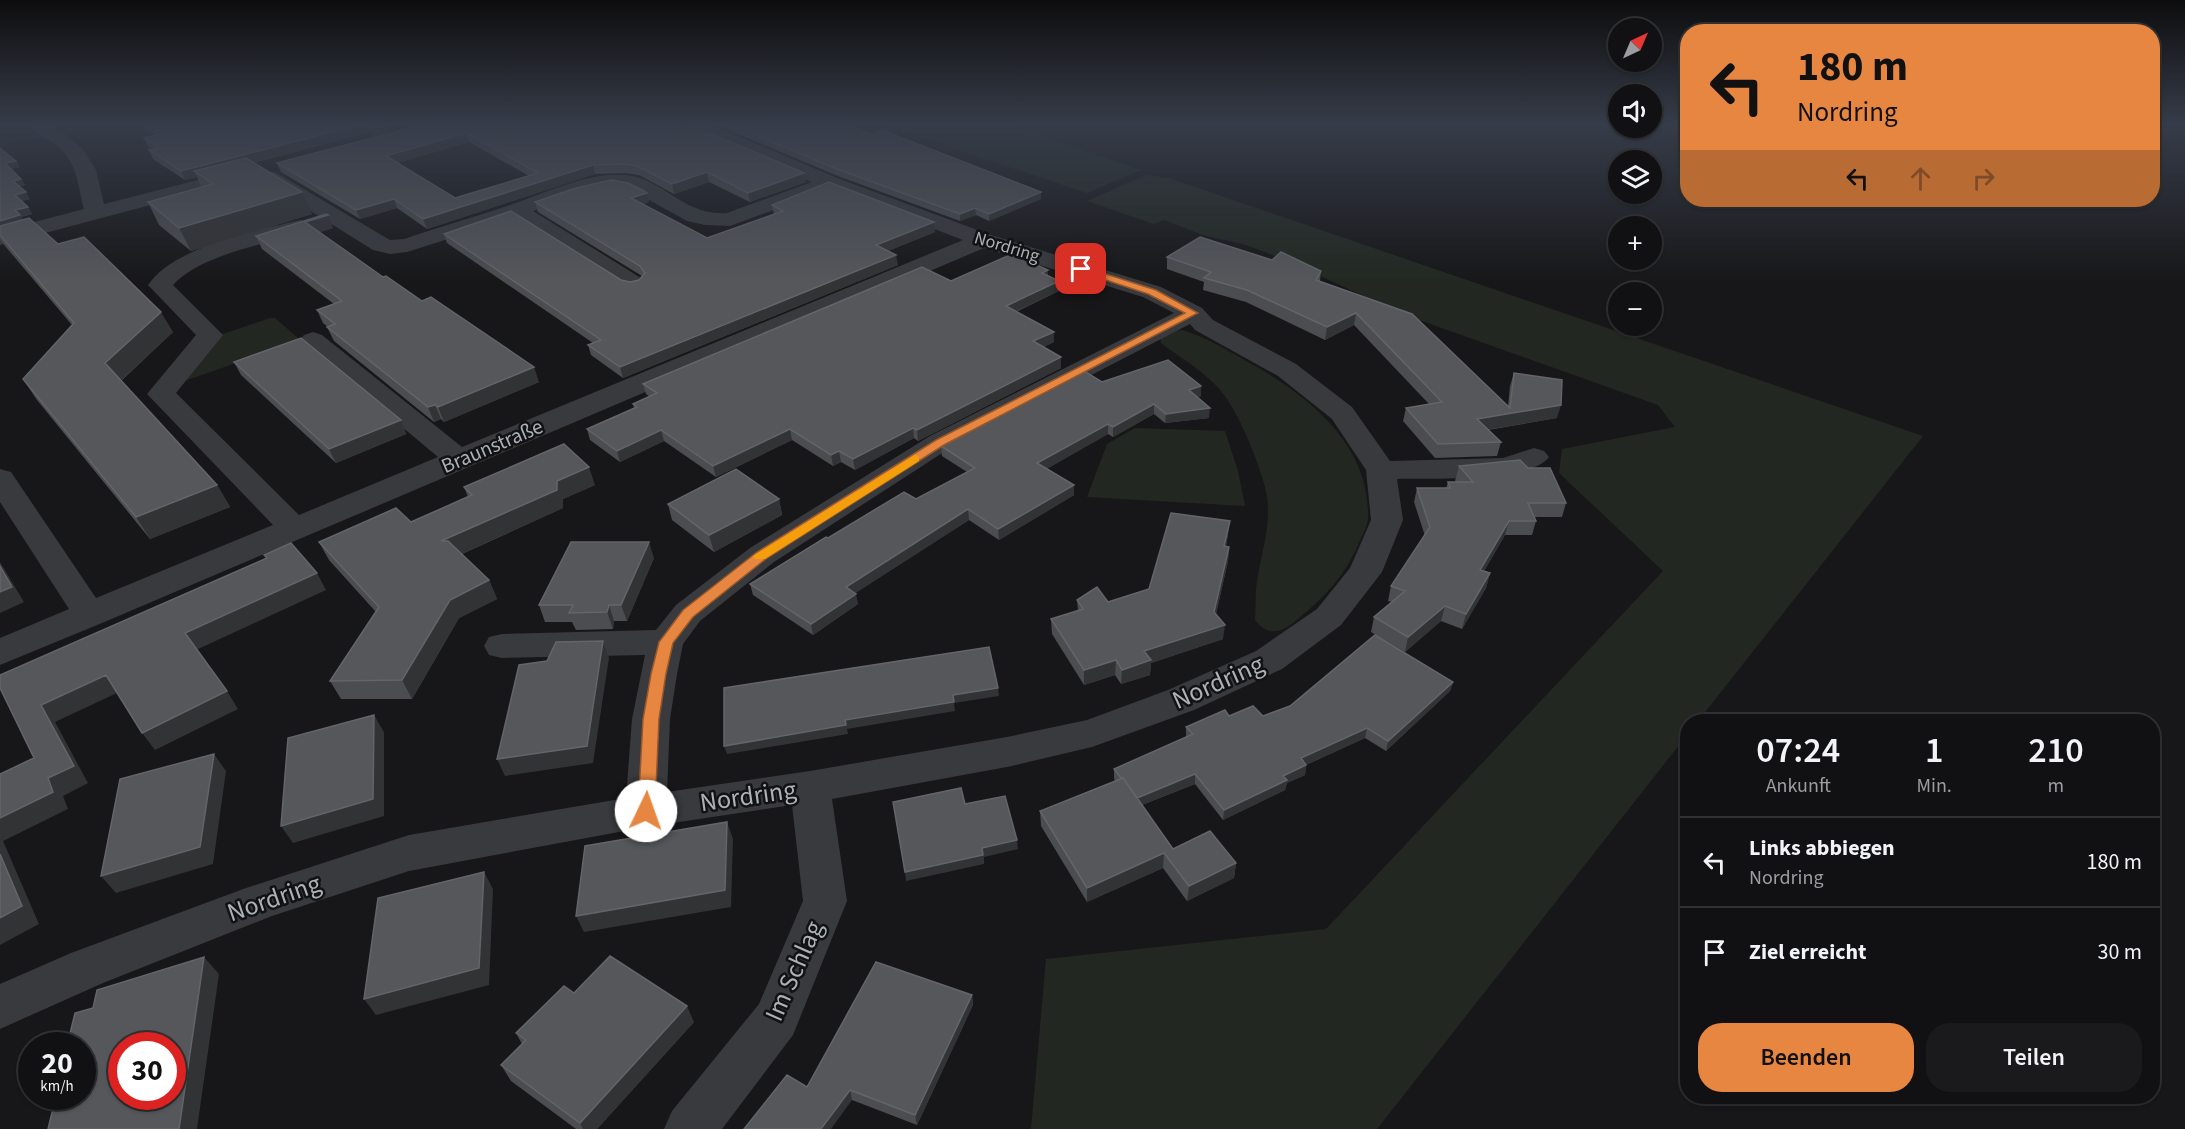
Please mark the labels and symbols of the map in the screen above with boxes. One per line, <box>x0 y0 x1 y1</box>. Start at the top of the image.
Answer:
north arrow <box>1608 18 1662 72</box>
street label: Nordring <box>971 225 1043 269</box>
pin <box>1055 243 1106 294</box>
street label: Braunstraße <box>436 411 548 481</box>
street label: Nordring <box>1166 645 1270 719</box>
street label: Nordring <box>697 771 799 821</box>
position arrow <box>614 779 678 843</box>
street label: Nordring <box>222 865 326 931</box>
street label: Im Schlag <box>755 915 833 1027</box>
speed limit sign: 30 <box>108 1032 186 1110</box>

